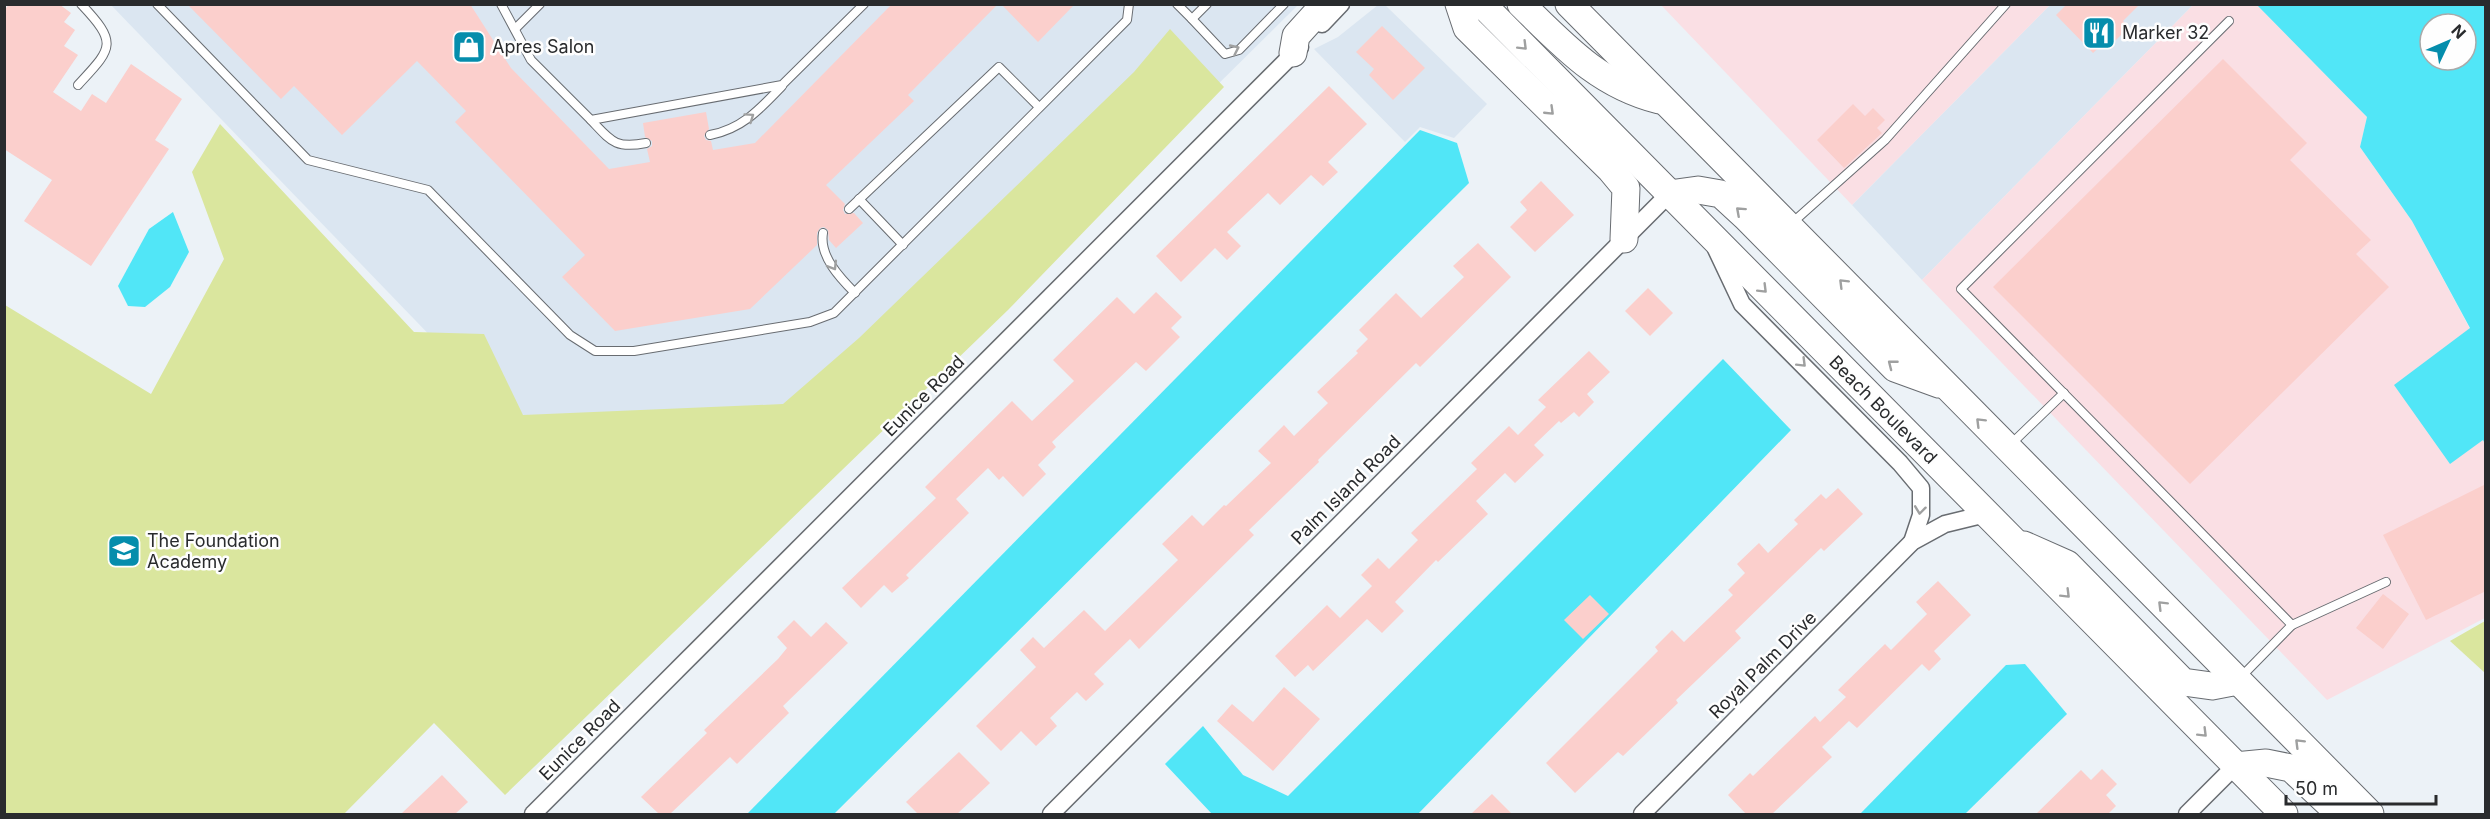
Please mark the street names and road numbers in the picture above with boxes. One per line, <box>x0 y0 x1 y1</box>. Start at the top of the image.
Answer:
street label: Eunice Road <box>879 351 968 440</box>
street label: Beach Boulevard <box>1825 351 1942 468</box>
street label: Palm Island Road <box>1287 431 1405 549</box>
street label: Royal Palm Drive <box>1705 607 1821 723</box>
street label: Eunice Road <box>535 695 624 784</box>

